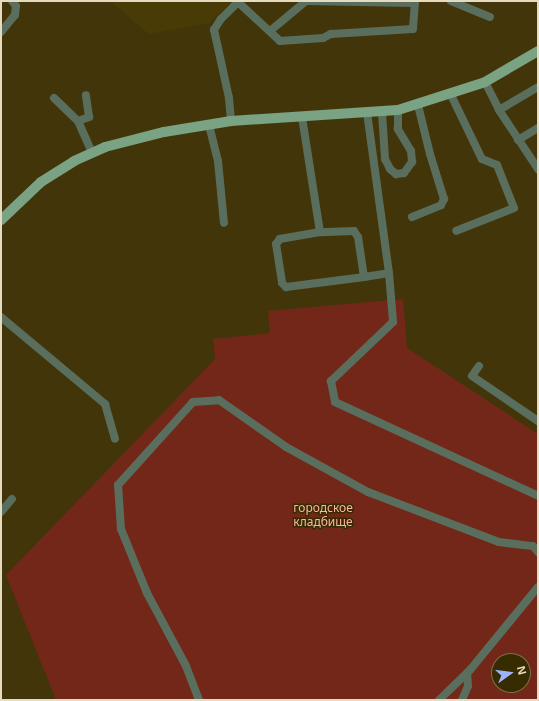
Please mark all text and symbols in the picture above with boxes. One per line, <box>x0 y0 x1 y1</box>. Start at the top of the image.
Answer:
park label: городское кладбище <box>293 501 353 529</box>
north arrow <box>491 653 531 693</box>
text: N <box>514 664 531 676</box>

